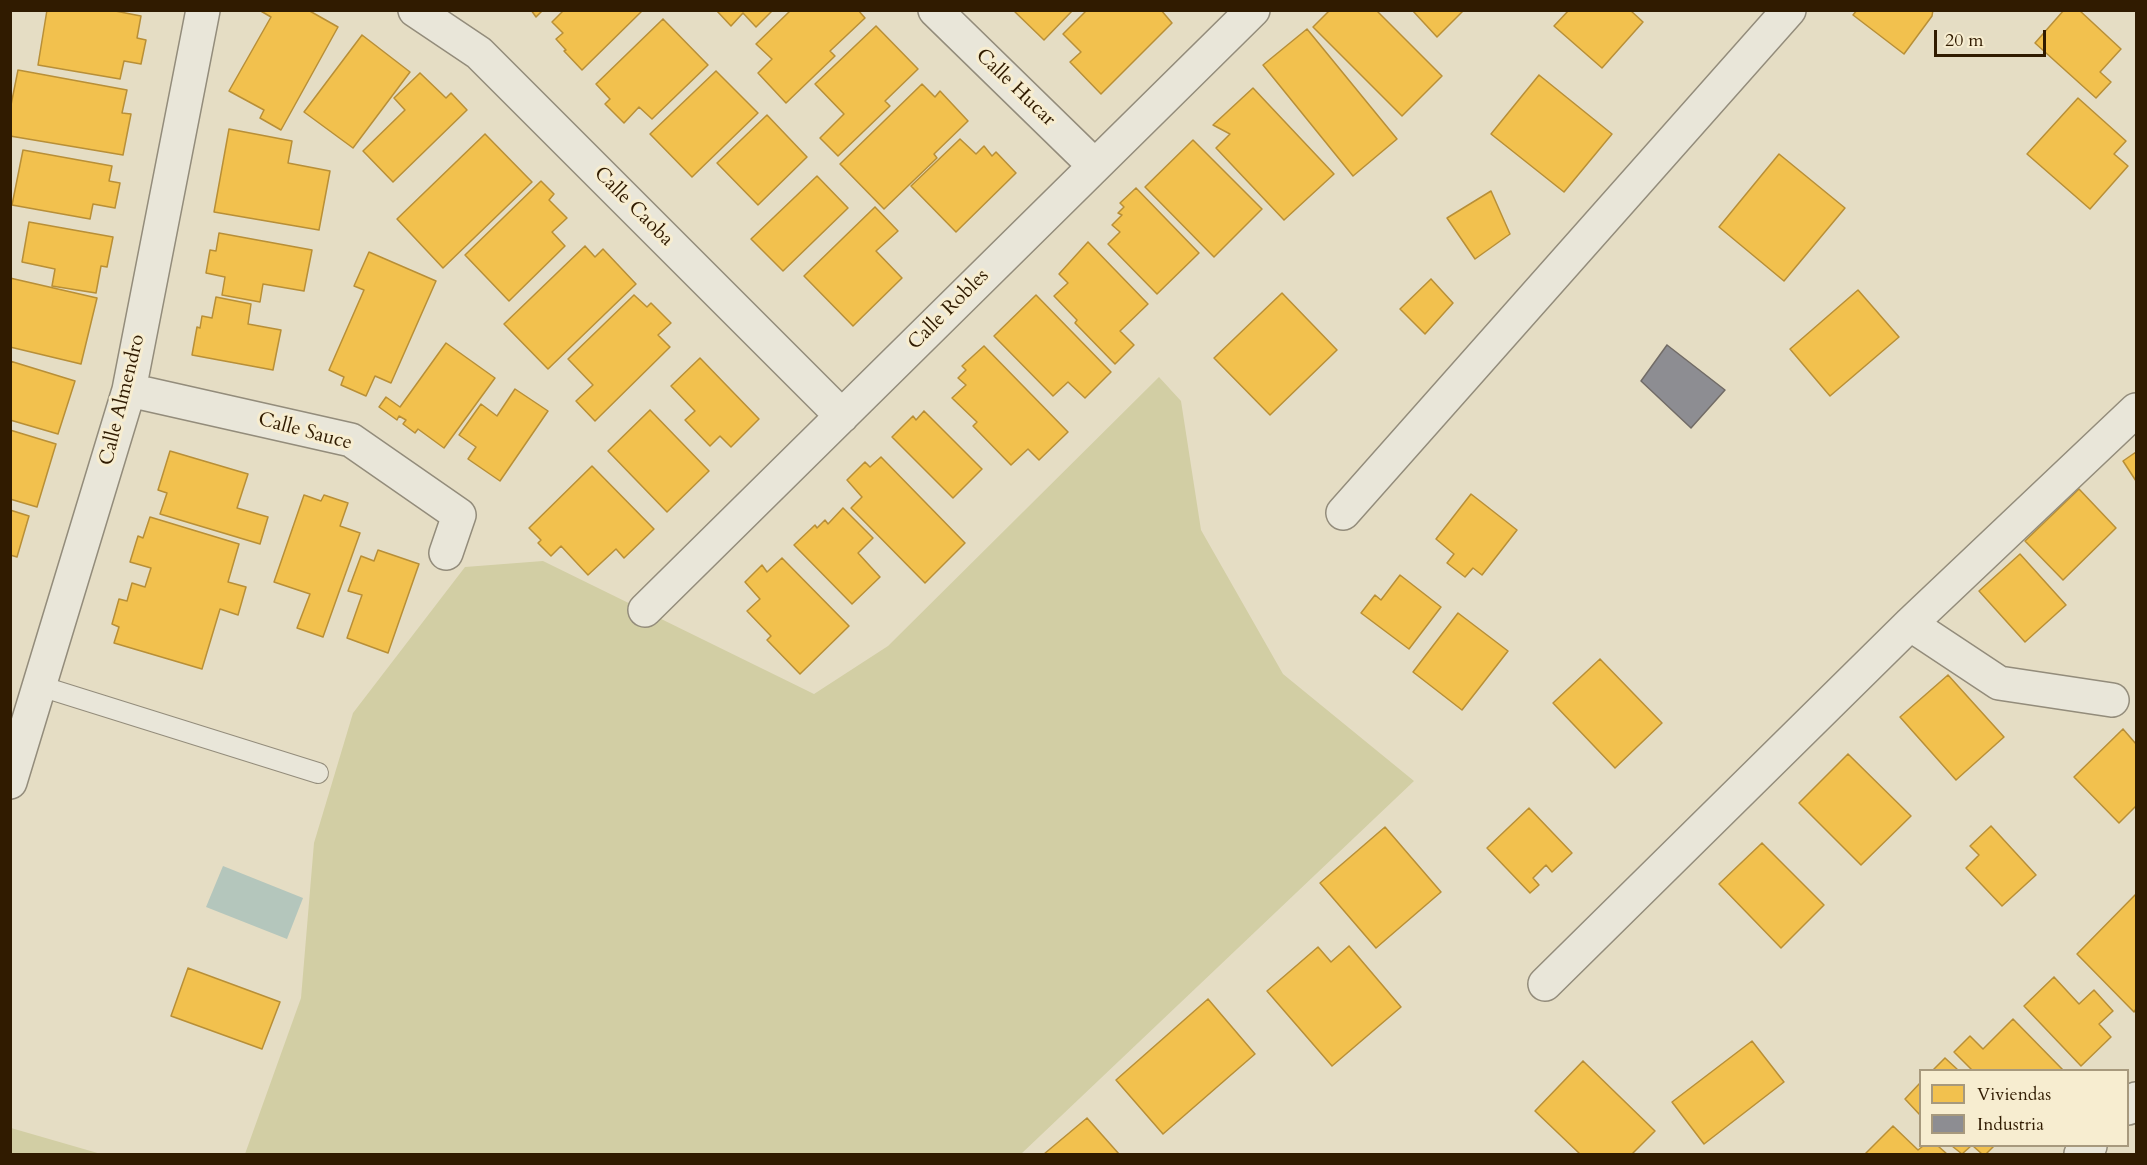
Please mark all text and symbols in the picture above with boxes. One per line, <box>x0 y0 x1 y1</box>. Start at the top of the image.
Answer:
scale bar <box>1937 18 2050 56</box>
text: 20 m <box>1945 28 1984 53</box>
street label: Calle Hucar <box>970 44 1060 132</box>
street label: Calle Caoba <box>588 162 678 252</box>
street label: Calle Robles <box>903 264 995 356</box>
street label: Calle Almendro <box>95 332 151 468</box>
street label: Calle Sauce <box>255 408 355 456</box>
legend <box>1919 1069 2129 1147</box>
text: Viviendas <box>1977 1082 2051 1107</box>
text: Industria <box>1977 1112 2044 1137</box>

